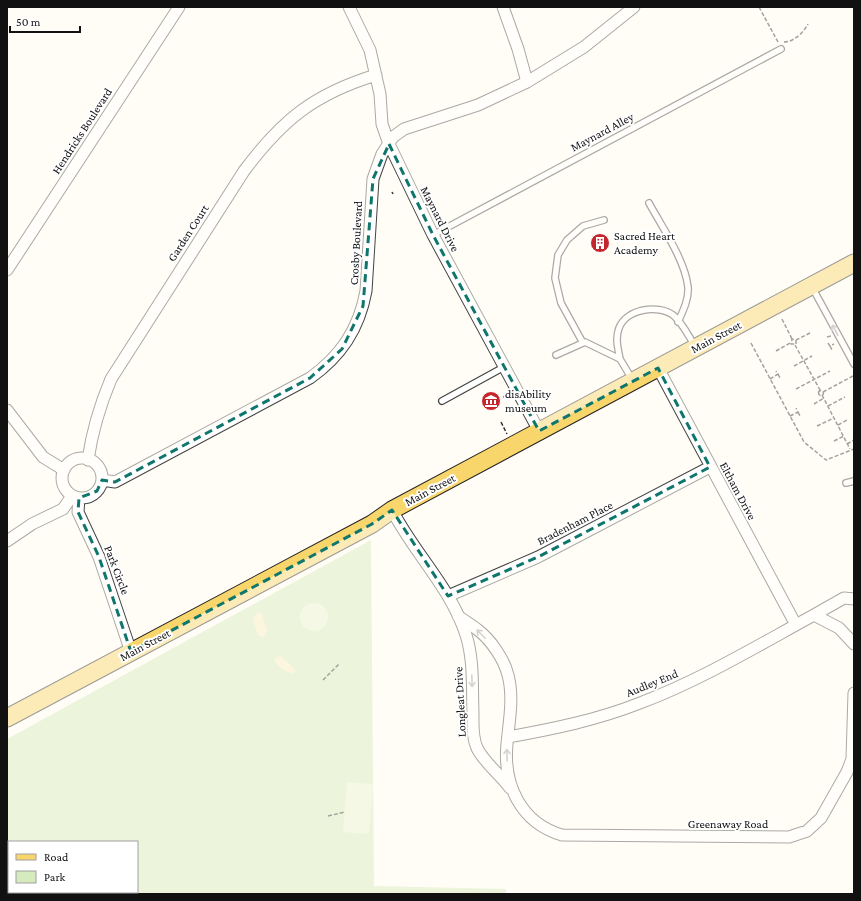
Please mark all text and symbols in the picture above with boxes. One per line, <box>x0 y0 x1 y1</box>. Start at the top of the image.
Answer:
scale bar <box>10 8 80 34</box>
text: 50 m <box>16 15 41 29</box>
street label: Hendricks Boulevard <box>49 85 115 177</box>
street label: Maynard Alley <box>568 109 636 154</box>
street label: Maynard Drive <box>417 184 463 254</box>
street label: Crosby Boulevard <box>347 200 365 285</box>
street label: Garden Court <box>164 201 212 264</box>
place label: Sacred Heart Academy <box>614 229 676 257</box>
building icon: Sacred Heart Academy <box>589 232 611 254</box>
street label: Main Street <box>688 317 745 356</box>
one-way arrow <box>831 324 839 336</box>
place label: disAbility museum <box>505 387 551 415</box>
museum icon: disAbility museum <box>480 390 502 412</box>
street label: Eltham Drive <box>717 460 759 522</box>
street label: Main Street <box>402 470 459 509</box>
street label: Bradenham Place <box>535 498 615 548</box>
street label: Park Circle <box>101 544 133 596</box>
street label: Main Street <box>117 625 174 664</box>
one-way arrow <box>477 629 486 639</box>
street label: Longleat Drive <box>451 666 469 738</box>
street label: Audley End <box>624 666 681 700</box>
one-way arrow <box>468 674 476 687</box>
one-way arrow <box>503 749 511 762</box>
street label: Greenaway Road <box>688 817 769 831</box>
legend <box>8 841 138 893</box>
text: Road <box>44 850 69 864</box>
text: Park <box>44 870 66 884</box>

